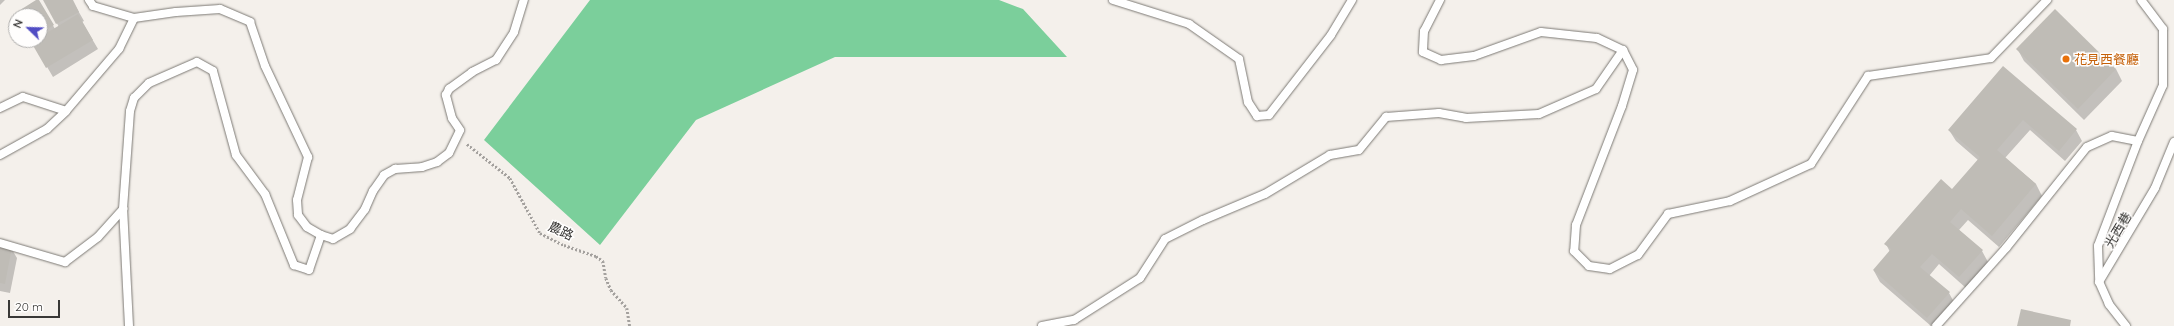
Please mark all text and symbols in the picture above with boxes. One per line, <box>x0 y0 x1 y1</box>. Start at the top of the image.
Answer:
north arrow <box>8 8 48 48</box>
text: N <box>10 17 26 30</box>
place label: 花見西餐廳 <box>2074 51 2139 67</box>
marker: 花見西餐廳 <box>2061 54 2071 64</box>
street label: 光西巷 <box>2101 209 2135 251</box>
street label: 農路 <box>546 218 576 244</box>
scale bar <box>10 292 62 318</box>
text: 20 m <box>15 299 43 314</box>

